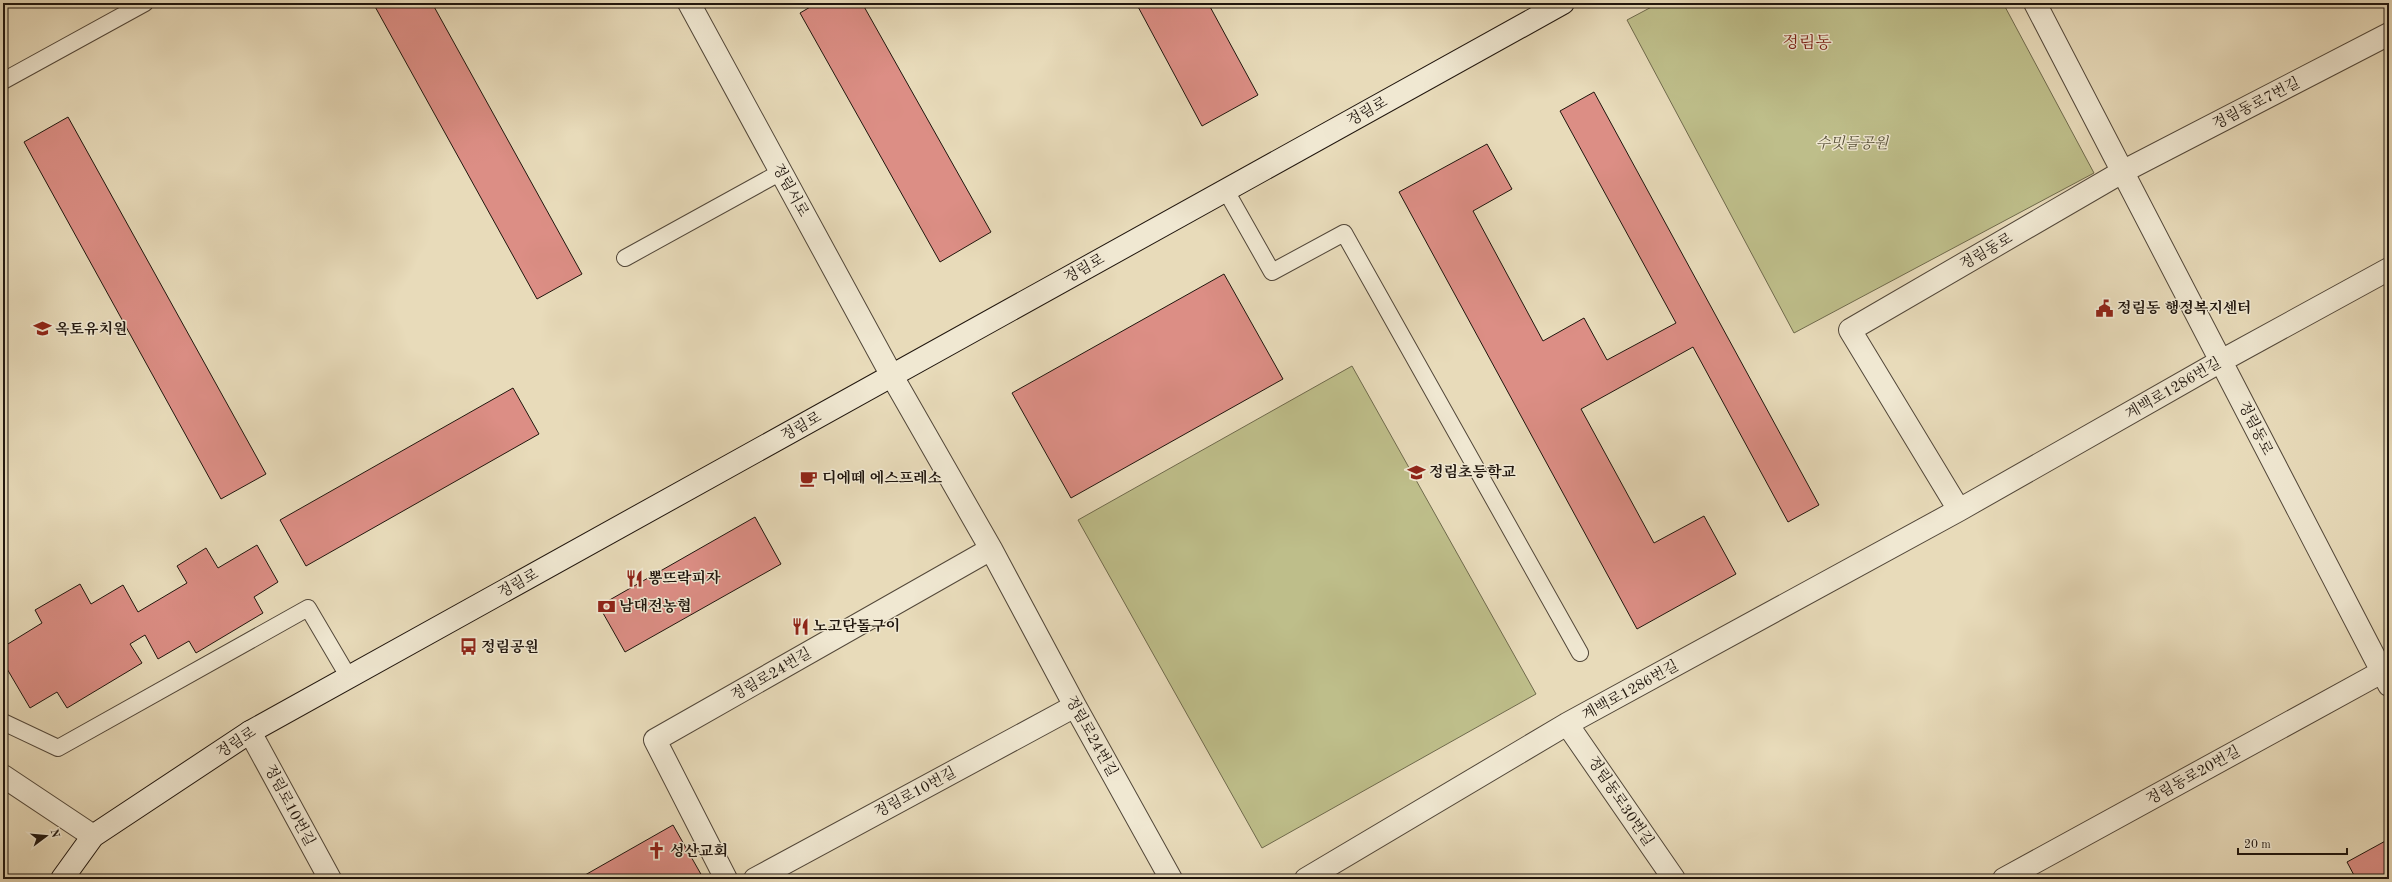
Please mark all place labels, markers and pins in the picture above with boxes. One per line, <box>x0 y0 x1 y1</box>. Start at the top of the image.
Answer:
public building icon: 정림동 행정복지센터 <box>2094 298 2114 318</box>
place label: 정림동 행정복지센터 <box>2117 299 2252 317</box>
school or university icon: 옥토유치원 <box>32 319 52 339</box>
place label: 옥토유치원 <box>55 320 127 338</box>
school or university icon: 정림초등학교 <box>1406 462 1426 482</box>
place label: 정림초등학교 <box>1429 463 1516 481</box>
cafe icon: 디에떼 에스프레소 <box>799 468 819 488</box>
place label: 디에떼 에스프레소 <box>822 469 943 487</box>
restaurant icon: 뽕뜨락피자 <box>625 568 645 588</box>
place label: 뽕뜨락피자 <box>648 569 721 587</box>
bank icon: 남대전농협 <box>596 596 616 616</box>
place label: 남대전농협 <box>619 597 691 615</box>
restaurant icon: 노고단돌구이 <box>790 616 810 636</box>
place label: 노고단돌구이 <box>813 617 900 635</box>
bus stop icon: 정림공원 <box>458 637 478 657</box>
place label: 정림공원 <box>481 638 539 656</box>
church icon: 성산교회 <box>647 841 667 861</box>
place label: 성산교회 <box>670 842 728 860</box>

